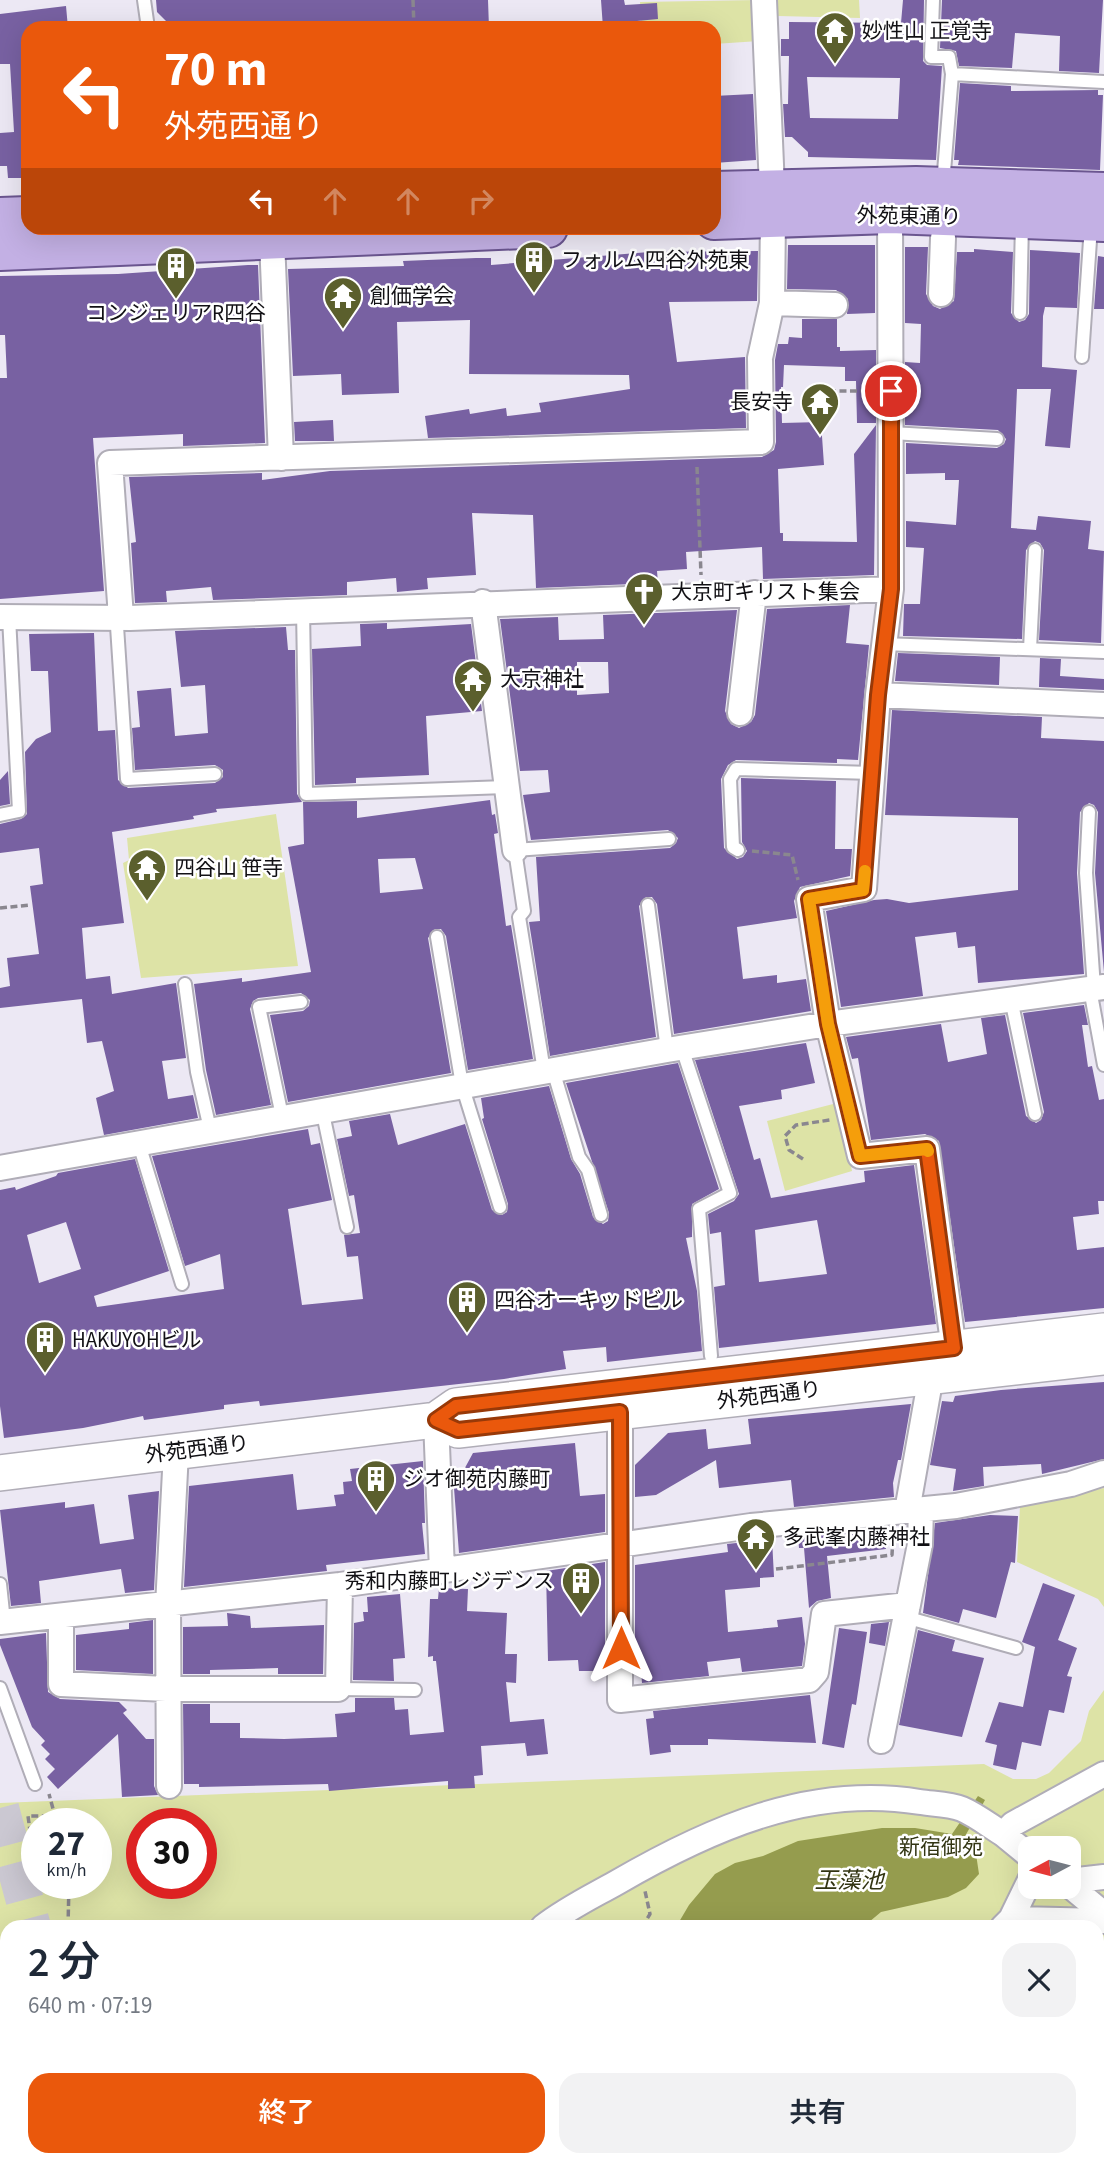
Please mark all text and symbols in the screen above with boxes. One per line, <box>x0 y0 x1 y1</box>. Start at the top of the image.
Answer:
temple icon: 妙性山 正覚寺 <box>814 10 856 65</box>
place label: 妙性山 正覚寺 <box>862 16 992 46</box>
text: 70 m <box>164 35 268 105</box>
icon: left <box>49 49 140 140</box>
text: 外苑西通り <box>164 104 324 150</box>
icon: left <box>243 182 281 220</box>
icon: ahead <box>316 182 354 220</box>
icon: ahead <box>389 182 427 220</box>
icon: right <box>462 182 500 220</box>
street label: 外苑東通り <box>856 200 962 232</box>
building icon: フォルム四谷外苑東 <box>513 239 555 294</box>
building icon: コンジェリアR四谷 <box>155 245 197 300</box>
place label: フォルム四谷外苑東 <box>561 245 750 275</box>
temple icon: 創価学会 <box>322 275 364 330</box>
place label: 創価学会 <box>370 281 454 311</box>
place label: コンジェリアR四谷 <box>86 298 266 328</box>
pin <box>861 361 921 421</box>
icon: arrive <box>872 372 910 410</box>
temple icon: 長安寺 <box>799 381 841 436</box>
place label: 長安寺 <box>730 387 793 417</box>
church icon: 大京町キリスト集会 <box>623 571 665 626</box>
place label: 大京町キリスト集会 <box>671 577 860 607</box>
temple icon: 大京神社 <box>452 658 494 713</box>
place label: 大京神社 <box>500 664 584 694</box>
temple icon: 四谷山 笹寺 <box>126 847 168 902</box>
place label: 四谷山 笹寺 <box>174 853 283 883</box>
building icon: 四谷オーキッドビル <box>446 1279 488 1334</box>
place label: 四谷オーキッドビル <box>494 1285 683 1315</box>
building icon: HAKUYOHビル <box>24 1319 66 1374</box>
place label: HAKUYOHビル <box>72 1325 202 1355</box>
street label: 外苑西通り <box>715 1374 823 1416</box>
street label: 外苑西通り <box>143 1428 251 1470</box>
building icon: ジオ御苑内藤町 <box>355 1458 397 1513</box>
place label: ジオ御苑内藤町 <box>403 1464 550 1494</box>
temple icon: 多武峯内藤神社 <box>735 1516 777 1571</box>
place label: 多武峯内藤神社 <box>783 1522 930 1552</box>
building icon: 秀和内藤町レジデンス <box>560 1560 602 1615</box>
place label: 秀和内藤町レジデンス <box>344 1566 554 1596</box>
position arrow <box>584 1611 658 1685</box>
speed limit sign: 30 <box>126 1808 217 1899</box>
text: 27 <box>48 1819 85 1869</box>
park label: 新宿御苑 <box>899 1832 983 1862</box>
north arrow <box>1018 1836 1082 1899</box>
map controls <box>1018 1836 1081 1899</box>
text: km/h <box>47 1858 86 1883</box>
water label: 玉藻池 <box>815 1864 886 1897</box>
text: 2 分 <box>28 1933 100 1993</box>
button: close <box>1002 1943 1076 2017</box>
text: 640 m · 07:19 <box>28 1989 152 2022</box>
button: 終了 <box>28 2073 545 2153</box>
button: 共有 <box>559 2073 1076 2153</box>

